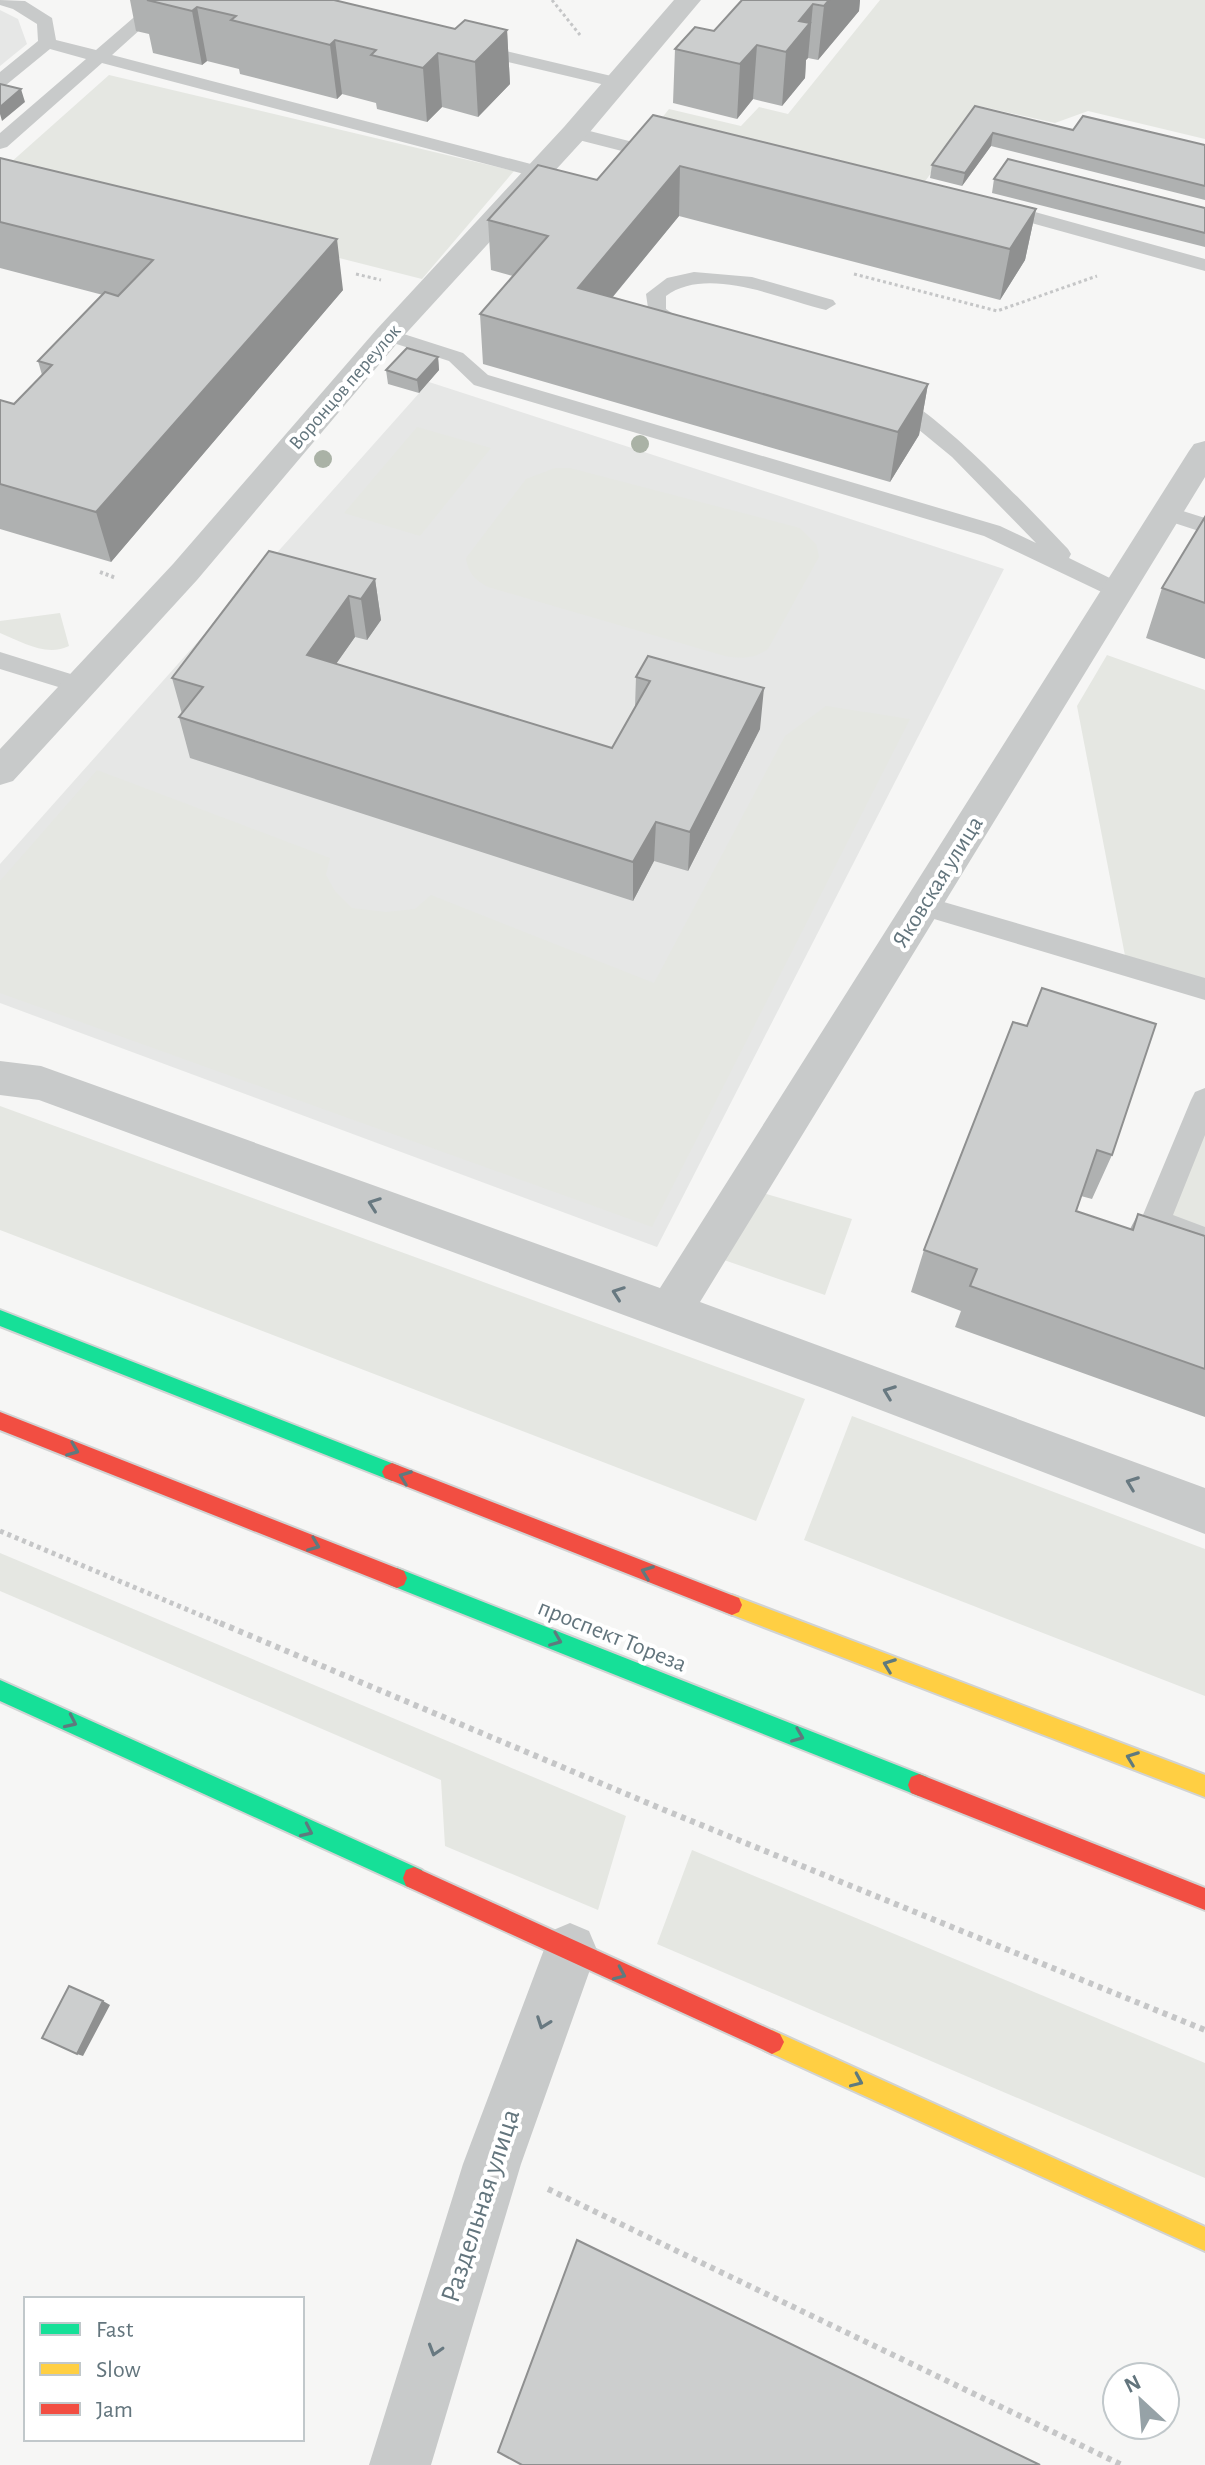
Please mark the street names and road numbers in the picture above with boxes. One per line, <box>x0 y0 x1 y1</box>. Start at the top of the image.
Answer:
street label: Воронцов переулок <box>285 320 405 454</box>
street label: Яковская улица <box>888 812 988 952</box>
street label: проспект Тореза <box>534 1595 690 1677</box>
street label: Раздельная улица <box>437 2106 525 2306</box>

